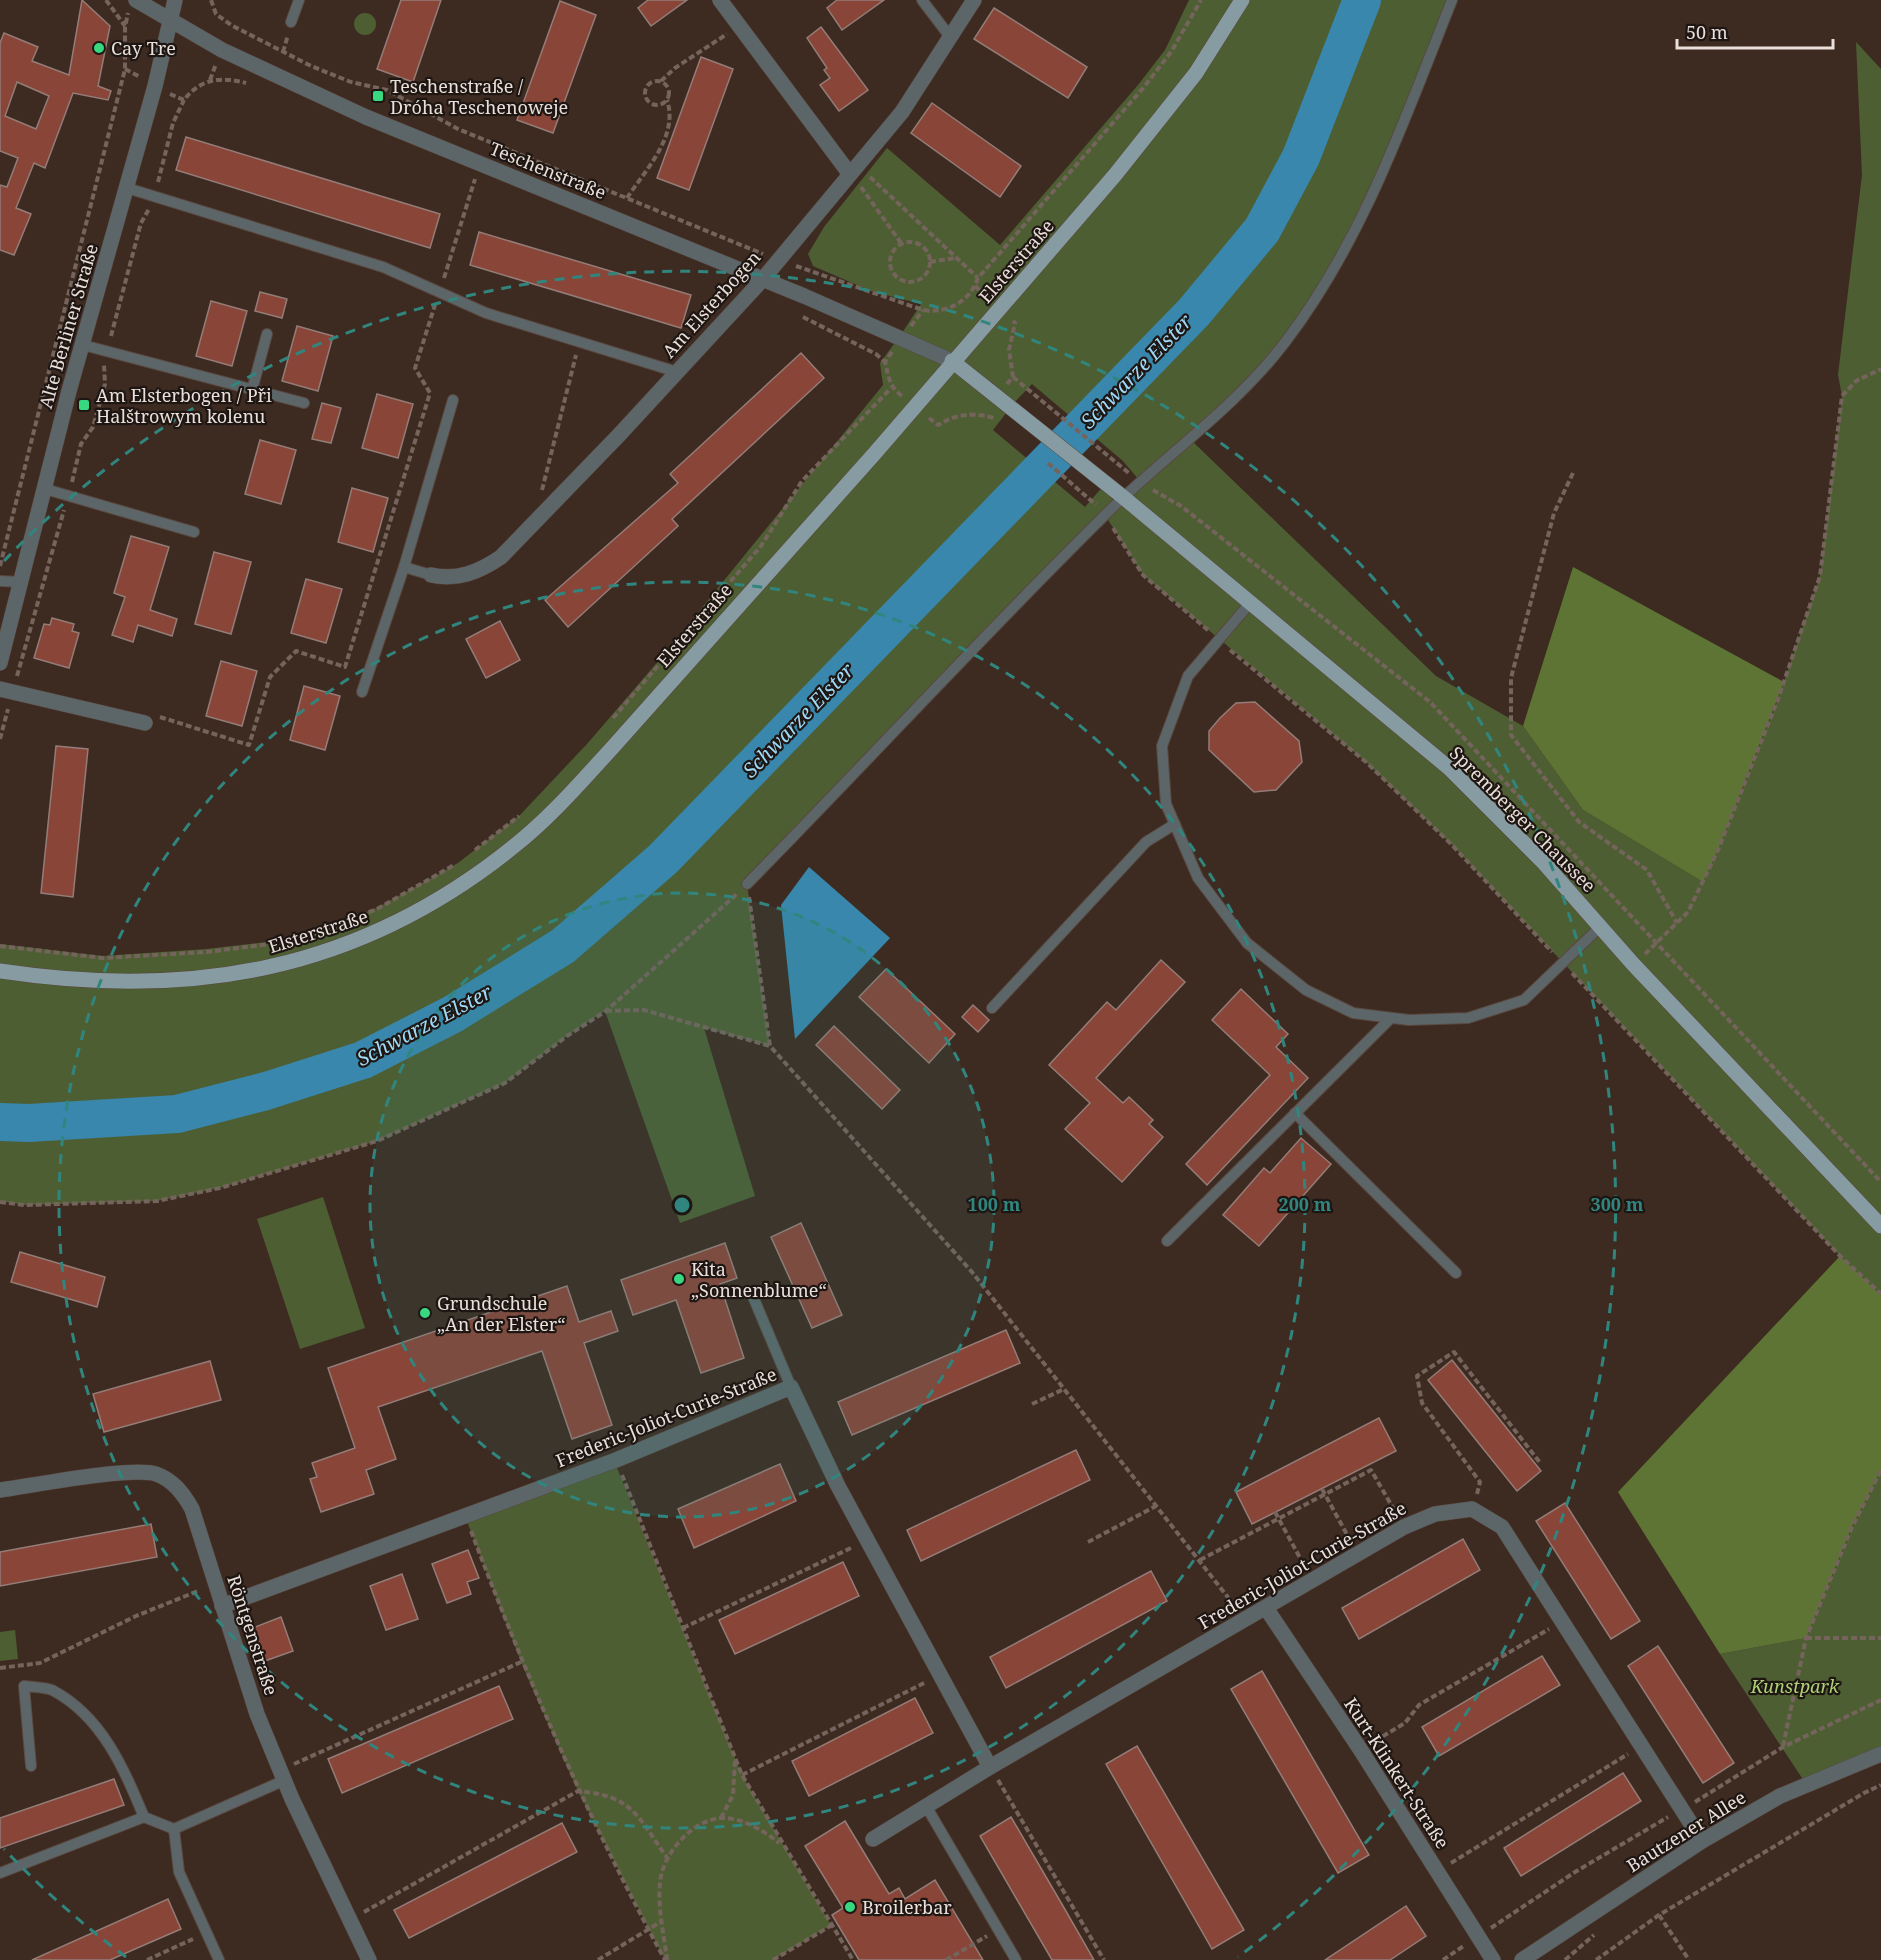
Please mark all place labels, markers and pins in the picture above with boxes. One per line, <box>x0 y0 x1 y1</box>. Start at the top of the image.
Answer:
place label: Cay Tre <box>111 36 176 60</box>
marker: Cay Tre <box>92 41 106 55</box>
place label: Teschenstraße / Dróha Teschenoweje <box>390 74 568 119</box>
marker: Teschenstraße / Dróha Teschenoweje <box>371 89 385 103</box>
place label: Am Elsterbogen / Při Halštrowym kolenu <box>96 383 272 428</box>
marker: Am Elsterbogen / Při Halštrowym kolenu <box>77 398 91 412</box>
centre of rings <box>672 1195 692 1215</box>
place label: Kita „Sonnenblume“ <box>691 1257 827 1302</box>
marker: Kita „Sonnenblume“ <box>672 1272 686 1286</box>
place label: Grundschule „An der Elster“ <box>437 1291 565 1336</box>
marker: Grundschule „An der Elster“ <box>418 1306 432 1320</box>
place label: Broilerbar <box>862 1895 952 1919</box>
marker: Broilerbar <box>843 1900 857 1914</box>

